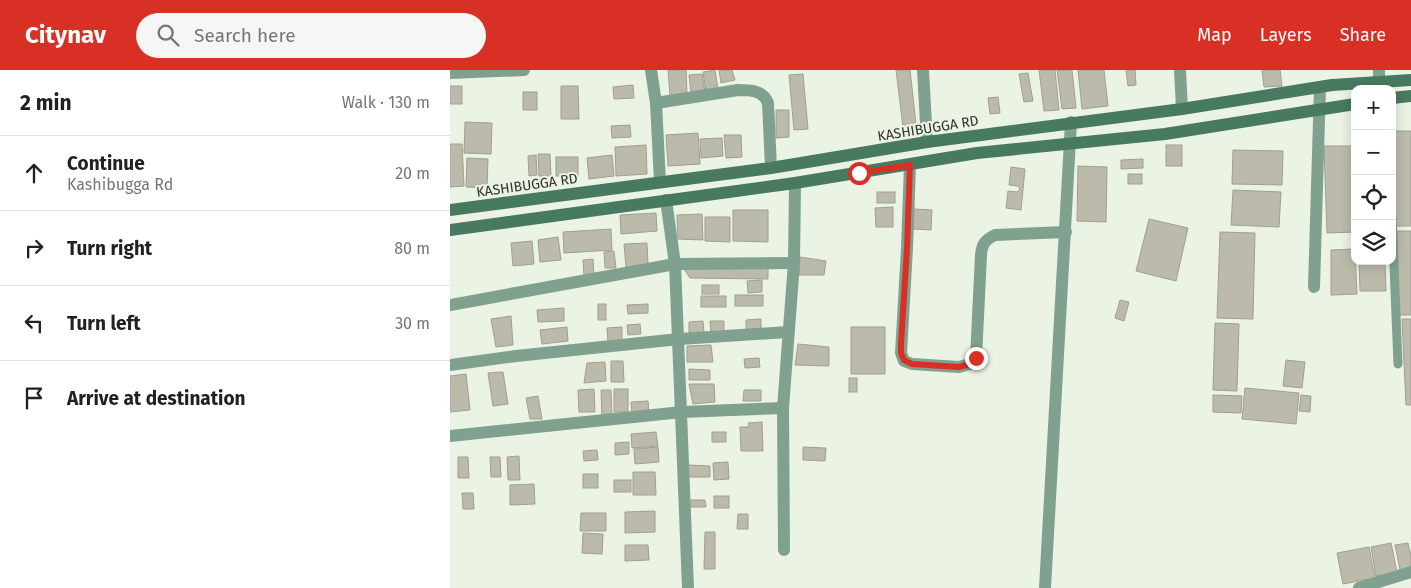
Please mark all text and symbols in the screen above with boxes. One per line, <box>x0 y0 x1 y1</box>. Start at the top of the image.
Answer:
search box <box>136 13 486 58</box>
text: Citynav <box>25 21 106 49</box>
icon: search <box>154 21 182 49</box>
text: Search here <box>194 24 296 47</box>
text: Map <box>1197 24 1232 46</box>
text: Layers <box>1260 24 1312 46</box>
text: Share <box>1340 24 1386 46</box>
map controls <box>1351 85 1396 265</box>
button: + <box>1351 85 1396 130</box>
text: 2 min <box>20 90 72 116</box>
text: Walk · 130 m <box>342 93 430 112</box>
street label: KASHIBUGGA RD <box>876 112 980 145</box>
button: − <box>1351 130 1396 175</box>
text: Continue <box>67 152 145 175</box>
icon: ahead <box>20 159 48 187</box>
route start <box>848 162 871 185</box>
text: 20 m <box>395 164 430 183</box>
street label: KASHIBUGGA RD <box>475 170 579 201</box>
text: Kashibugga Rd <box>67 175 173 194</box>
button: locate <box>1351 175 1396 220</box>
button: layers <box>1351 220 1396 265</box>
icon: right <box>20 234 48 262</box>
text: Turn right <box>67 237 152 260</box>
text: 80 m <box>394 239 430 258</box>
icon: left <box>20 309 48 337</box>
text: Turn left <box>67 312 141 335</box>
text: 30 m <box>395 314 430 333</box>
route end <box>965 347 988 370</box>
icon: arrive <box>20 384 48 412</box>
text: Arrive at destination <box>67 387 246 410</box>

